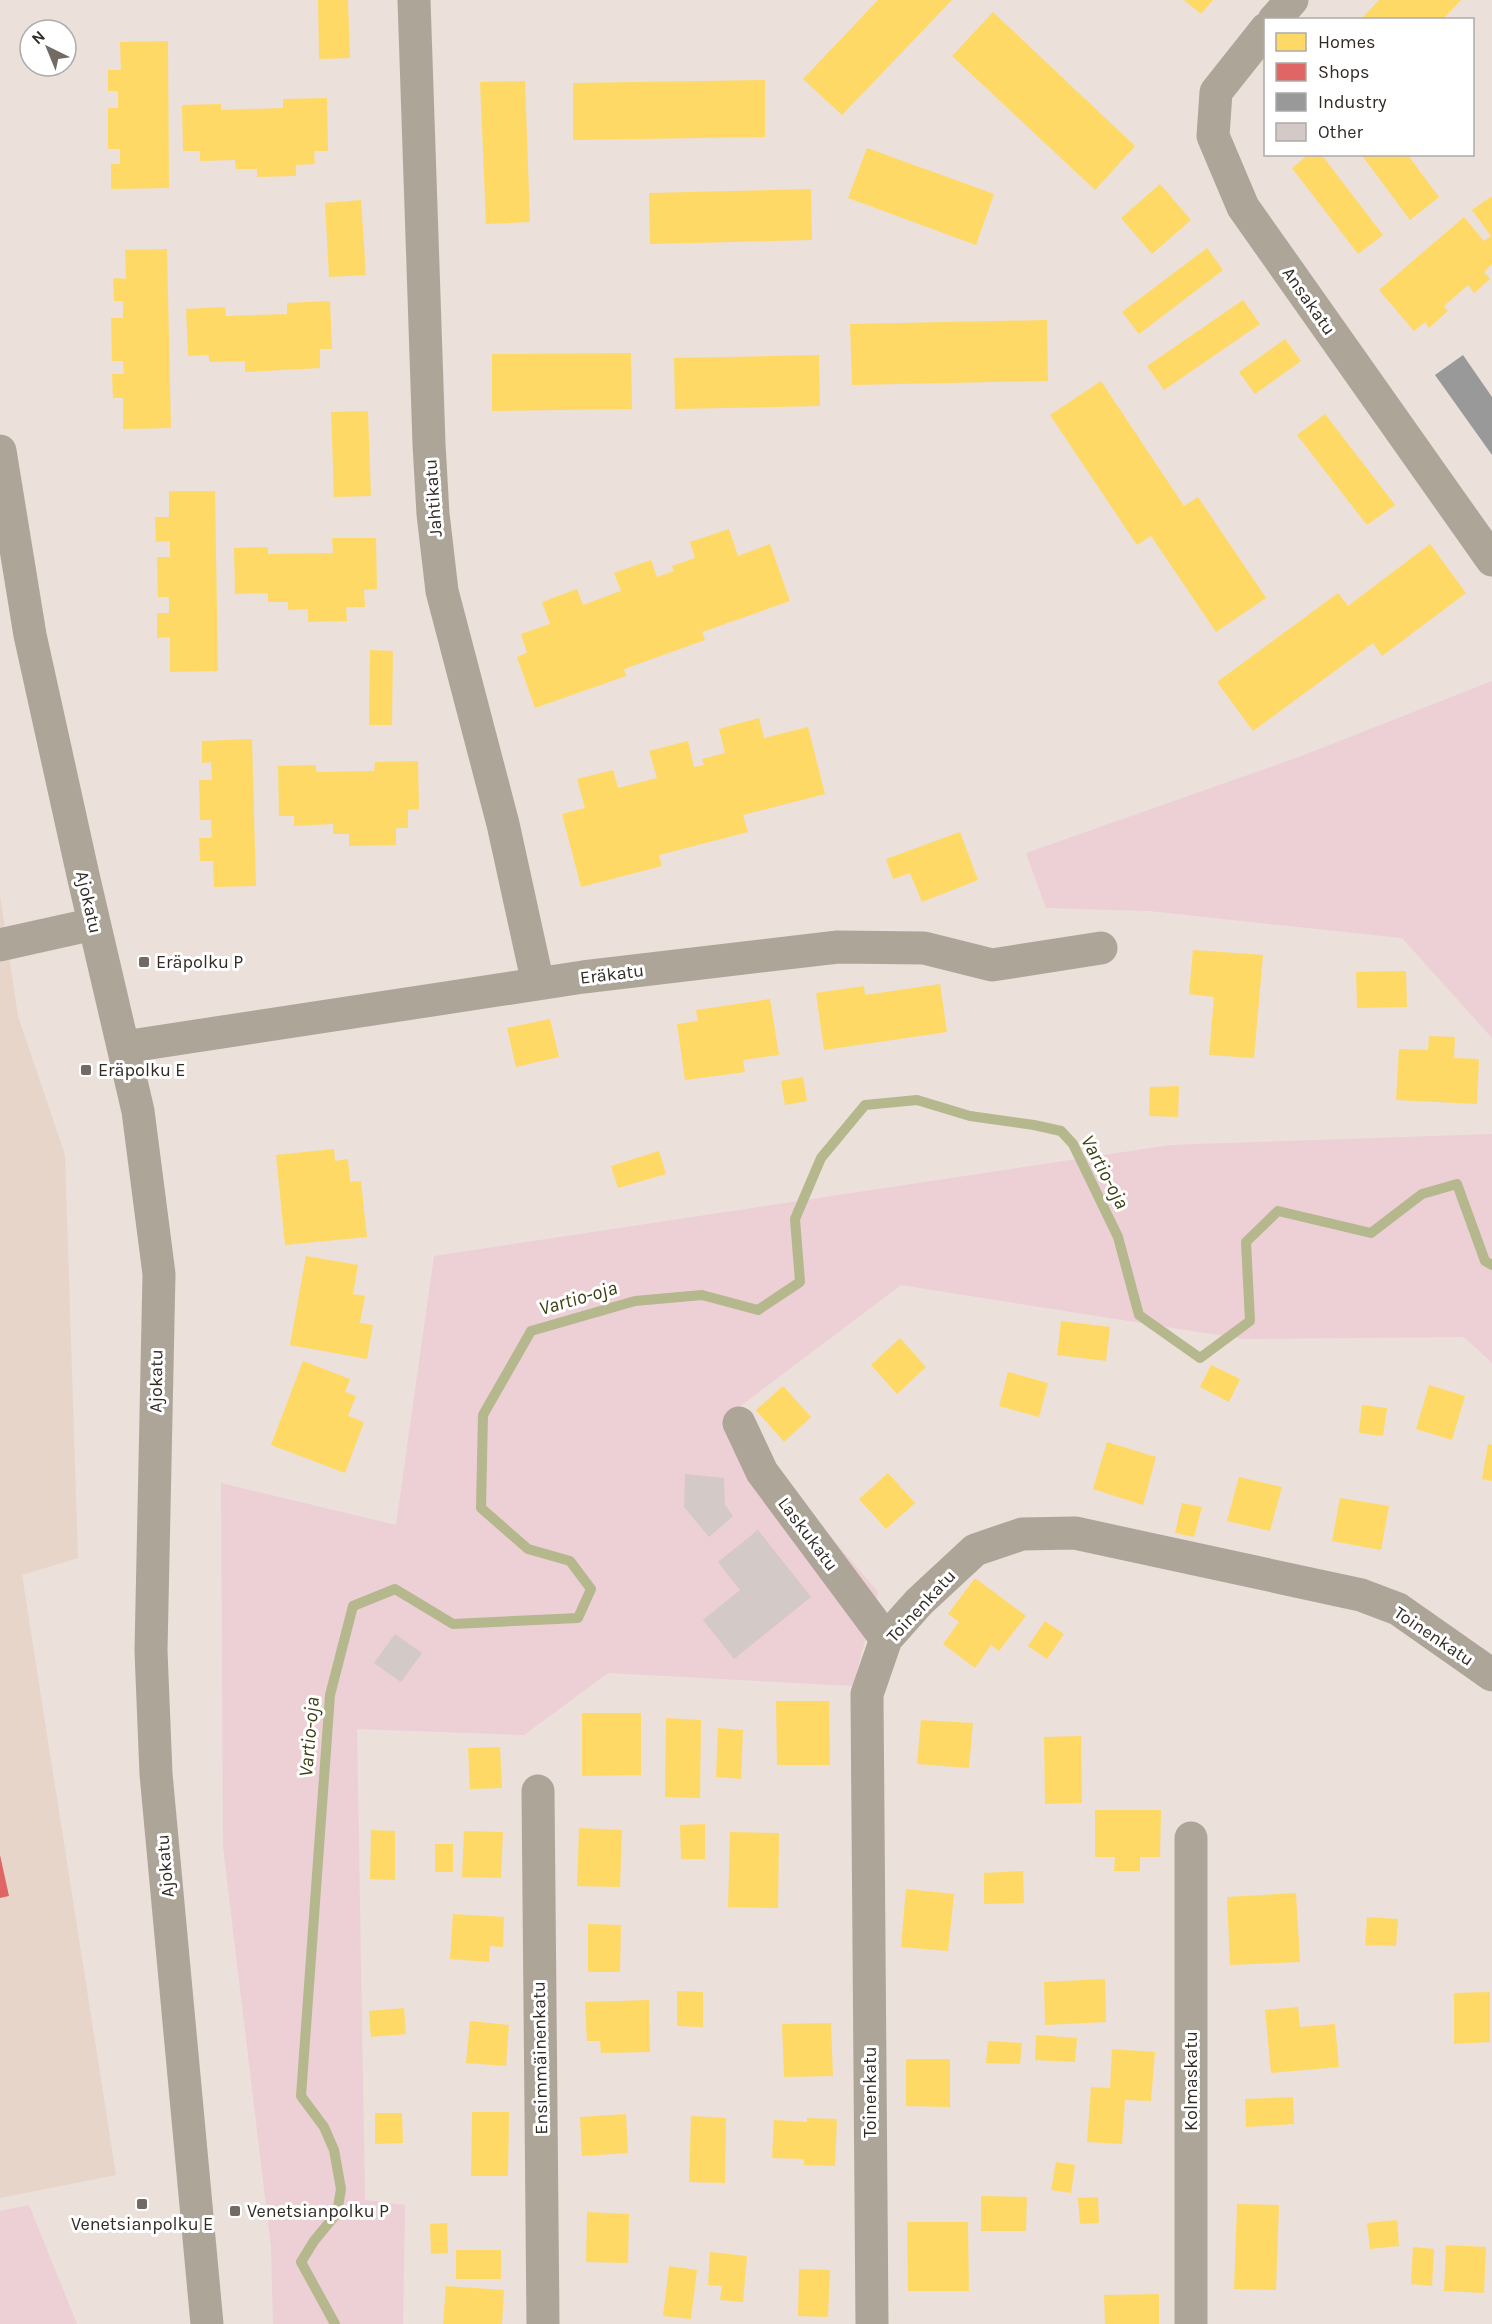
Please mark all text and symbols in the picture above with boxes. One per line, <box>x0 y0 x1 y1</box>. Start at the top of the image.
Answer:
north arrow <box>18 18 78 78</box>
legend <box>1264 18 1474 156</box>
text: N <box>27 27 49 48</box>
text: Homes <box>1318 31 1375 53</box>
text: Shops <box>1318 61 1370 83</box>
text: Industry <box>1318 91 1387 113</box>
text: Other <box>1318 121 1363 143</box>
street label: Ansakatu <box>1278 263 1340 339</box>
street label: Jahtikatu <box>419 458 447 538</box>
street label: Ajokatu <box>71 869 107 935</box>
place label: Eräpolku P <box>156 951 243 973</box>
marker: Eräpolku P <box>137 955 151 969</box>
street label: Eräkatu <box>579 959 645 989</box>
place label: Eräpolku E <box>98 1059 185 1081</box>
marker: Eräpolku E <box>79 1063 93 1077</box>
water label: Vartio-oja <box>1076 1131 1134 1213</box>
water label: Vartio-oja <box>536 1276 620 1320</box>
street label: Ajokatu <box>144 1349 168 1413</box>
street label: Laskukatu <box>773 1493 843 1575</box>
street label: Toinenkatu <box>882 1565 960 1647</box>
street label: Toinenkatu <box>1390 1601 1478 1671</box>
water label: Vartio-oja <box>294 1696 324 1778</box>
street label: Ajokatu <box>151 1833 179 1899</box>
street label: Ensimmäinenkatu <box>528 1981 552 2135</box>
street label: Kolmaskatu <box>1180 2031 1202 2131</box>
street label: Toinenkatu <box>859 2046 881 2138</box>
marker: Venetsianpolku E <box>135 2197 149 2211</box>
place label: Venetsianpolku P <box>247 2200 389 2222</box>
marker: Venetsianpolku P <box>228 2204 242 2218</box>
place label: Venetsianpolku E <box>71 2213 213 2235</box>

